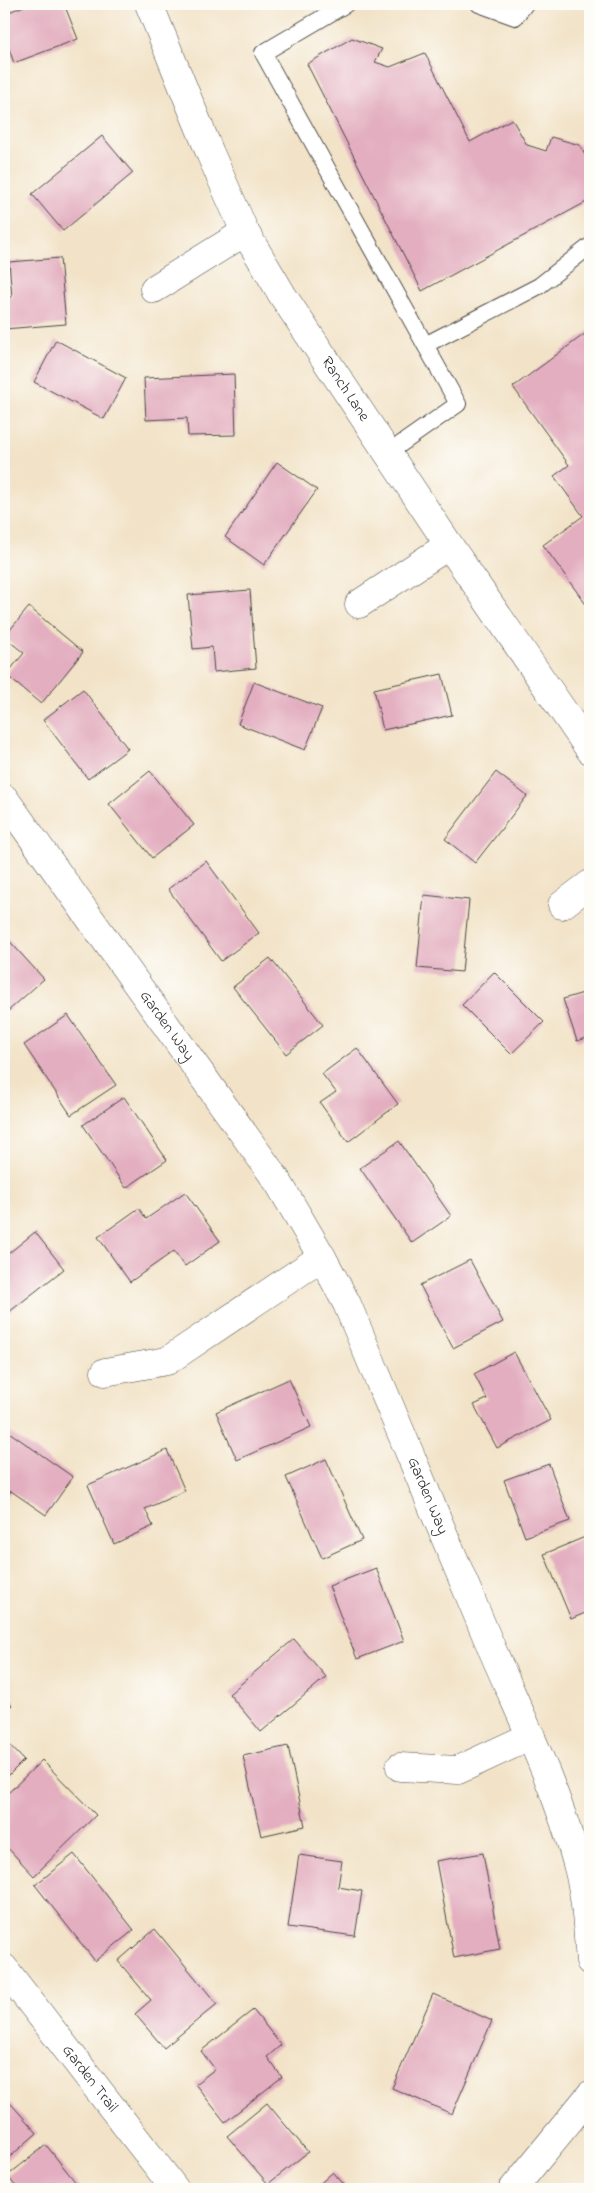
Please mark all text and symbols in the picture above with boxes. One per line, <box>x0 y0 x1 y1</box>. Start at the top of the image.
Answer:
street label: Ranch Lane <box>315 352 376 427</box>
street label: Garden Way <box>133 986 200 1066</box>
street label: Garden Way <box>401 1454 454 1538</box>
street label: Garden Trail <box>56 2040 124 2118</box>

